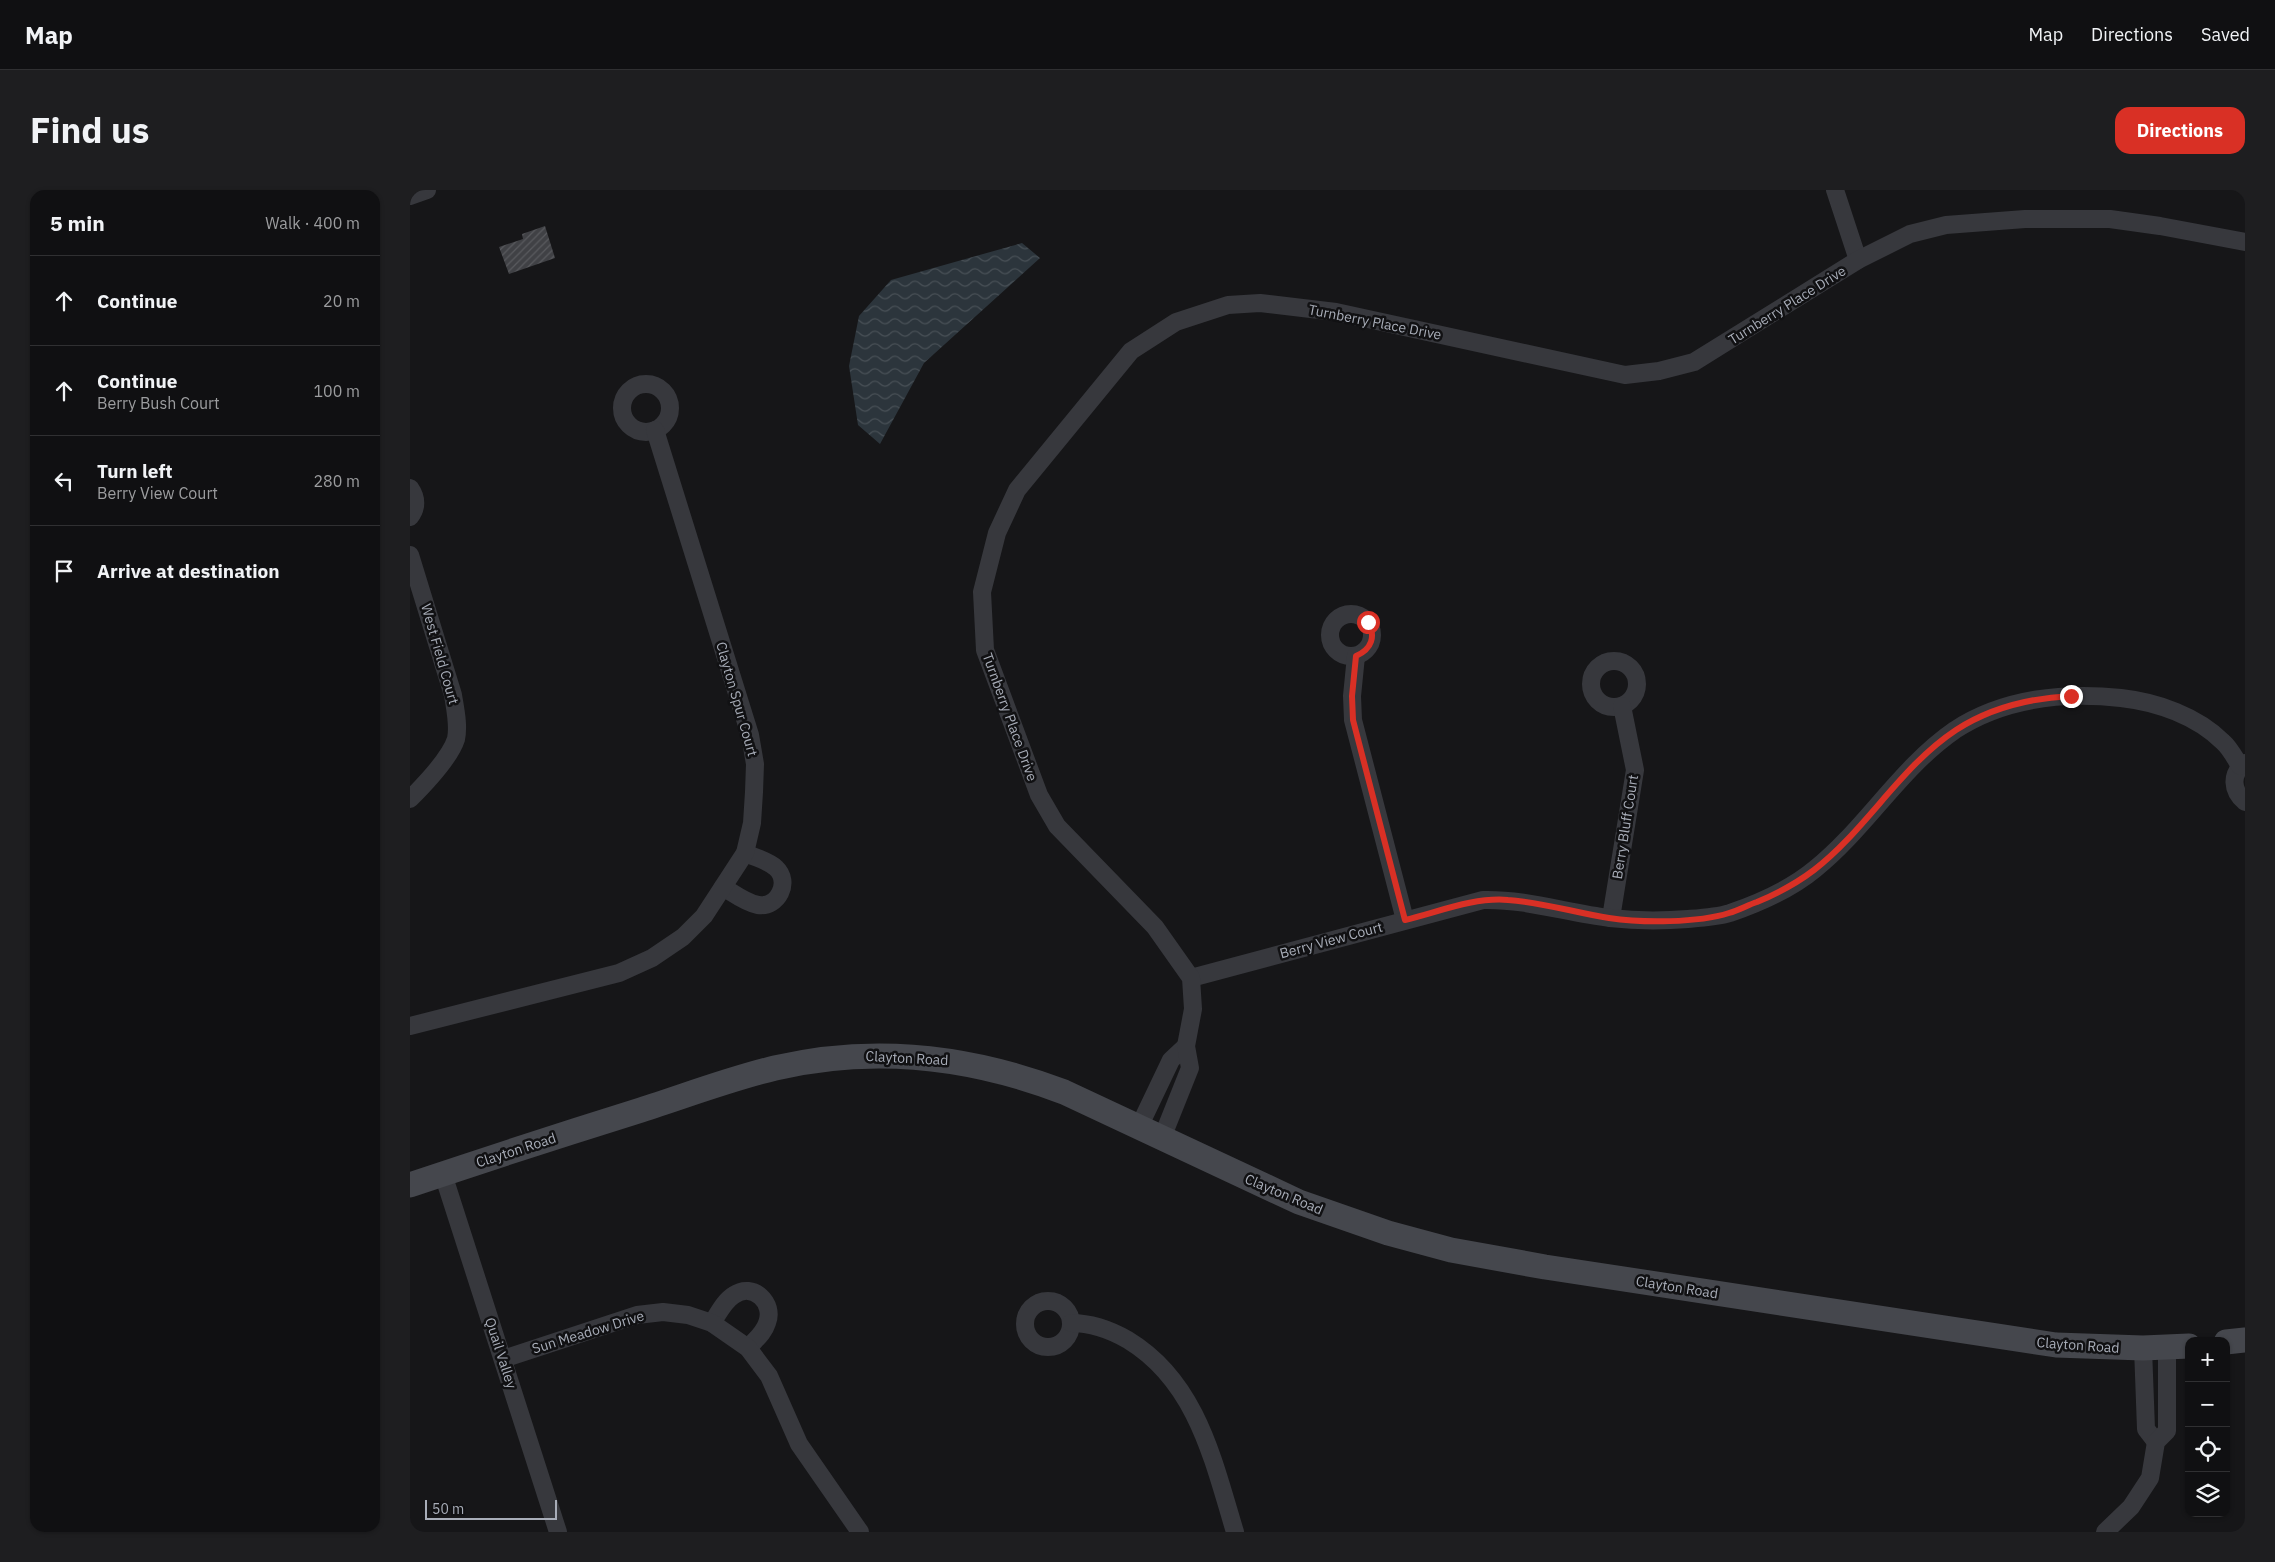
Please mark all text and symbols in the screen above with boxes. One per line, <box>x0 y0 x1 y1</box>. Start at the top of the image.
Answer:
text: Map <box>25 19 73 51</box>
text: Map <box>2028 23 2063 46</box>
text: Directions <box>2091 23 2173 46</box>
text: Saved <box>2201 23 2250 46</box>
text: Find us <box>30 107 149 153</box>
button: Directions <box>2115 107 2245 154</box>
text: 5 min <box>50 209 105 237</box>
text: Walk · 400 m <box>265 213 360 233</box>
street label: Turnberry Place Drive <box>1725 261 1849 348</box>
icon: ahead <box>50 287 78 315</box>
text: Continue <box>97 289 177 313</box>
text: 20 m <box>323 291 360 311</box>
street label: Turnberry Place Drive <box>1307 300 1443 344</box>
text: Continue <box>97 369 177 393</box>
icon: ahead <box>50 377 78 405</box>
text: 100 m <box>313 381 360 401</box>
text: Berry Bush Court <box>97 393 220 413</box>
text: Turn left <box>97 459 173 483</box>
icon: left <box>50 467 78 495</box>
text: 280 m <box>313 471 360 491</box>
text: Berry View Court <box>97 483 218 503</box>
icon: arrive <box>50 557 78 585</box>
text: Arrive at destination <box>97 559 280 583</box>
street label: West Field Court <box>417 602 463 706</box>
route start <box>1357 611 1380 634</box>
street label: Clayton Spur Court <box>712 640 762 758</box>
street label: Turnberry Place Drive <box>978 650 1042 784</box>
route end <box>2060 685 2083 708</box>
street label: Berry Bluff Court <box>1608 773 1642 880</box>
street label: Berry View Court <box>1278 918 1385 962</box>
street label: Clayton Road <box>865 1047 949 1069</box>
street label: Clayton Road <box>474 1129 558 1171</box>
street label: Clayton Road <box>1242 1169 1326 1219</box>
street label: Clayton Road <box>1635 1272 1719 1302</box>
street label: Sun Meadow Drive <box>530 1306 647 1358</box>
street label: Quail Valley <box>481 1315 521 1391</box>
street label: Clayton Road <box>2036 1333 2120 1357</box>
map controls <box>2185 1337 2230 1517</box>
button: + <box>2185 1337 2230 1382</box>
button: − <box>2185 1382 2230 1427</box>
button: locate <box>2185 1427 2230 1472</box>
button: layers <box>2185 1472 2230 1517</box>
scale bar <box>425 1497 558 1520</box>
text: 50 m <box>432 1500 464 1518</box>

